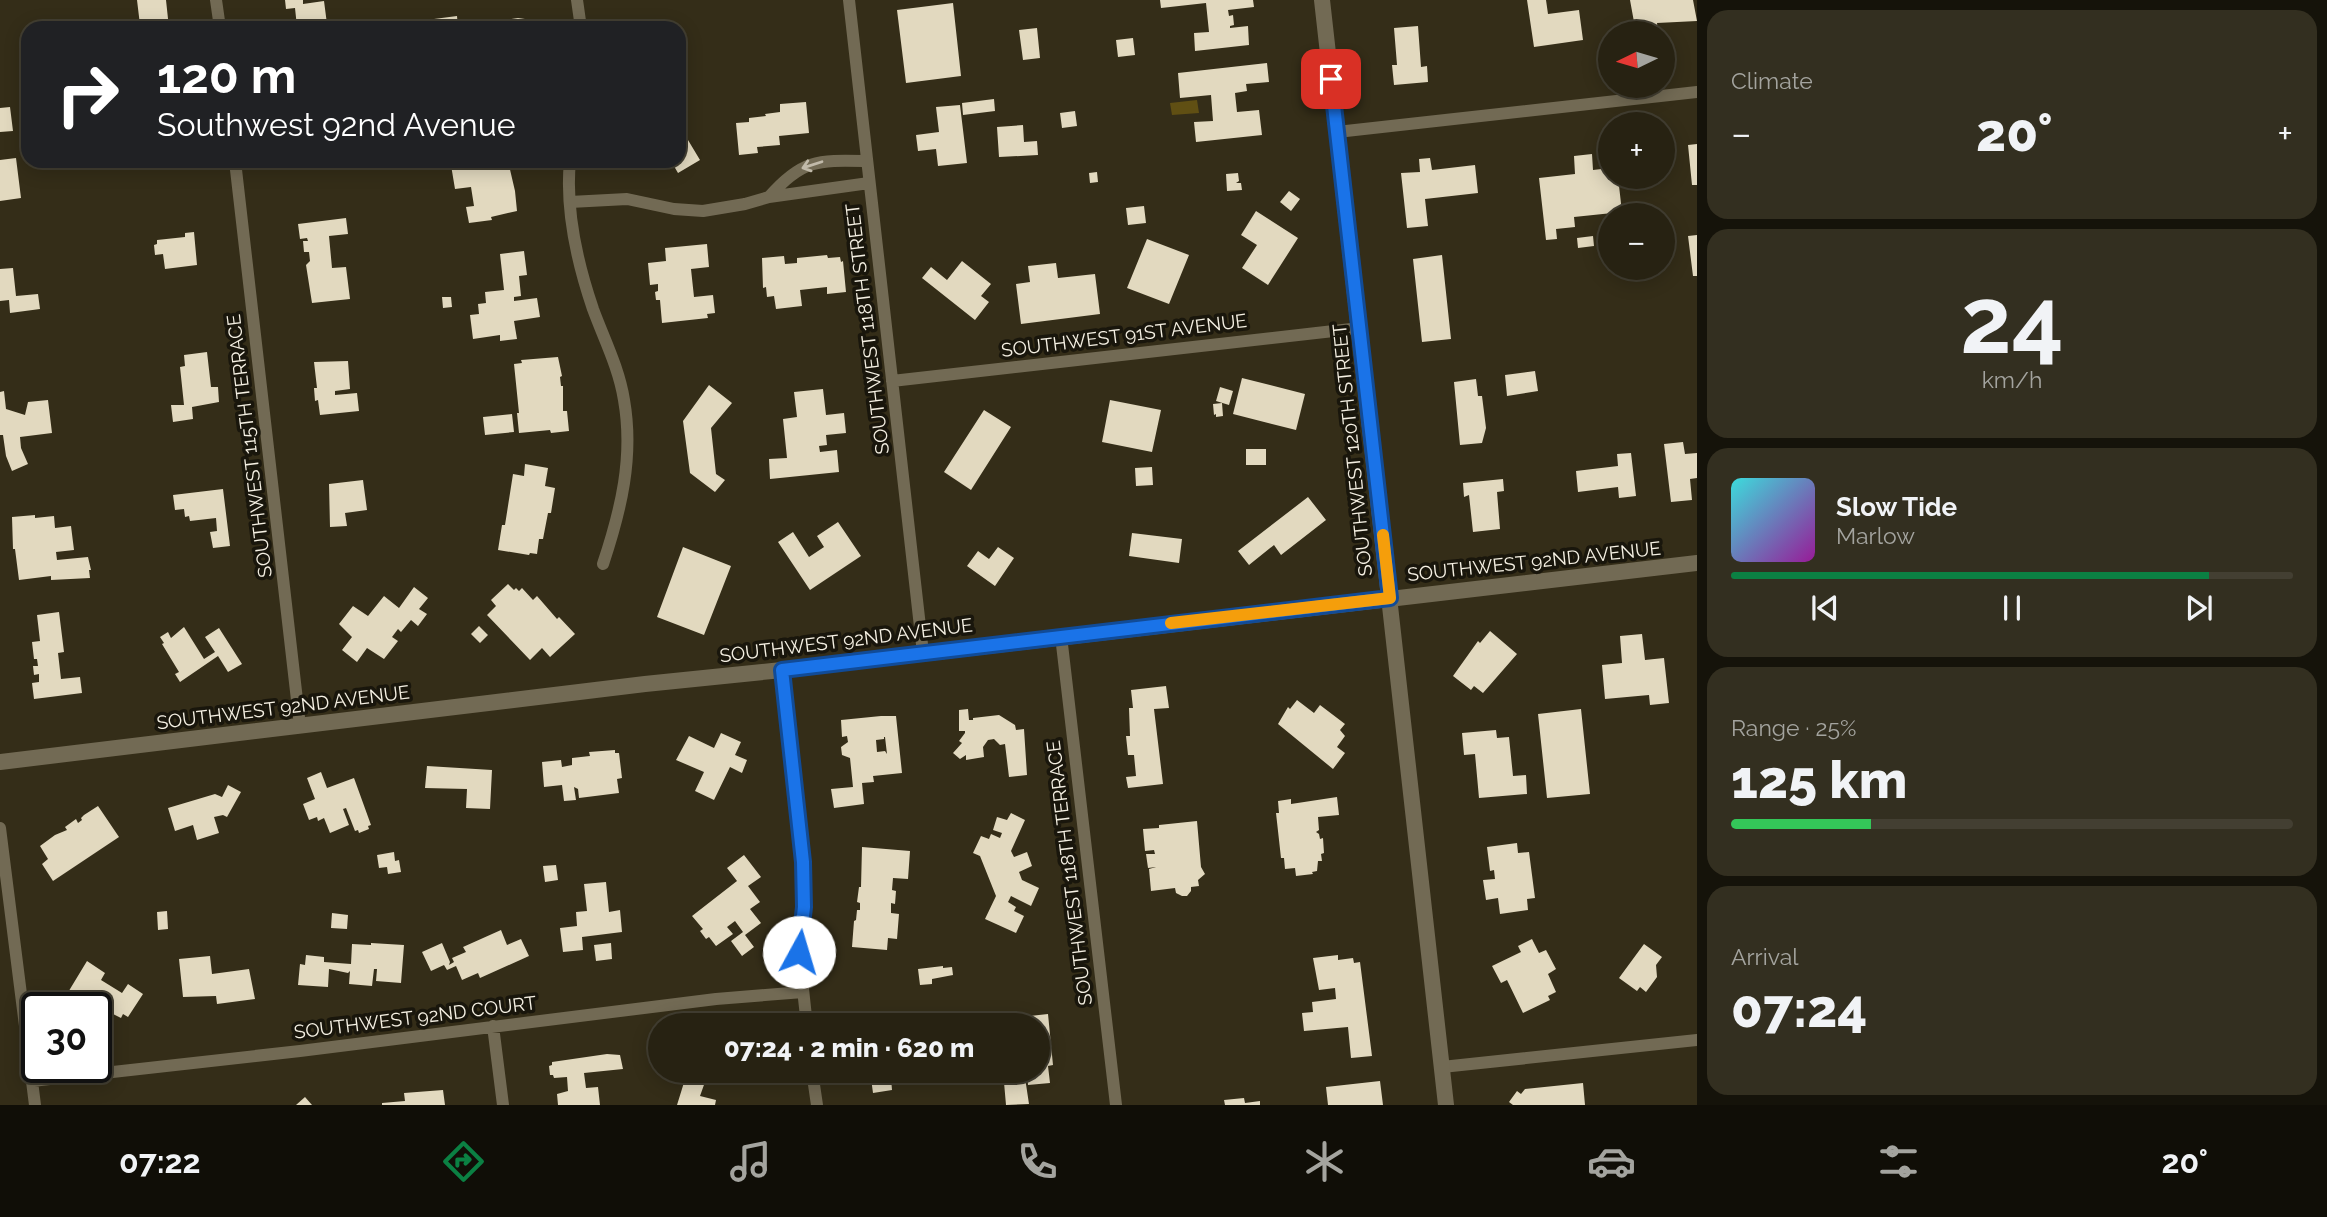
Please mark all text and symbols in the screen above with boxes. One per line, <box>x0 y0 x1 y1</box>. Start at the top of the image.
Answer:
north arrow <box>1598 21 1675 98</box>
map controls <box>1598 21 1675 280</box>
text: 120 m <box>157 47 296 104</box>
icon: right <box>42 49 133 140</box>
pin <box>1301 49 1361 109</box>
icon: arrive <box>1312 60 1350 98</box>
text: Climate <box>1731 67 1813 94</box>
text: 20° <box>1976 102 2053 163</box>
text: Southwest 92nd Avenue <box>157 106 515 143</box>
text: − <box>1731 111 1751 156</box>
text: + <box>2277 111 2293 156</box>
button: + <box>1598 112 1675 189</box>
one-way arrow <box>801 160 823 172</box>
street label: SOUTHWEST 118TH STREET <box>841 202 893 456</box>
button: − <box>1598 203 1675 280</box>
text: 24 <box>1960 267 2064 374</box>
street label: SOUTHWEST 91ST AVENUE <box>1000 309 1248 361</box>
street label: SOUTHWEST 115TH TERRACE <box>222 313 276 579</box>
street label: SOUTHWEST 120TH STREET <box>1328 322 1376 577</box>
text: km/h <box>1982 366 2042 393</box>
text: Slow Tide <box>1836 492 1957 522</box>
text: Marlow <box>1836 522 1915 549</box>
street label: SOUTHWEST 92ND AVENUE <box>1406 537 1662 585</box>
icon: previous <box>1806 589 1844 627</box>
icon: pause <box>1993 589 2031 627</box>
icon: next <box>2180 589 2218 627</box>
street label: SOUTHWEST 92ND AVENUE <box>718 614 974 666</box>
street label: SOUTHWEST 92ND AVENUE <box>155 681 411 733</box>
text: Range · 25% <box>1731 714 1857 741</box>
street label: SOUTHWEST 118TH TERRACE <box>1042 739 1096 1007</box>
text: 125 km <box>1731 749 1907 810</box>
position arrow <box>762 915 836 989</box>
text: Arrival <box>1731 943 1798 970</box>
text: 07:24 <box>1731 978 1867 1039</box>
street label: SOUTHWEST 92ND COURT <box>293 991 538 1043</box>
speed limit sign: 30 <box>21 992 112 1083</box>
text: 07:24 · 2 min · 620 m <box>724 1033 974 1063</box>
icon: directions <box>439 1137 488 1186</box>
icon: music <box>726 1137 775 1186</box>
icon: phone <box>1013 1137 1062 1186</box>
icon: climate <box>1300 1137 1349 1186</box>
icon: car <box>1587 1137 1636 1186</box>
icon: filters <box>1874 1137 1923 1186</box>
text: 07:22 <box>119 1143 201 1180</box>
text: 20° <box>2162 1143 2208 1180</box>

